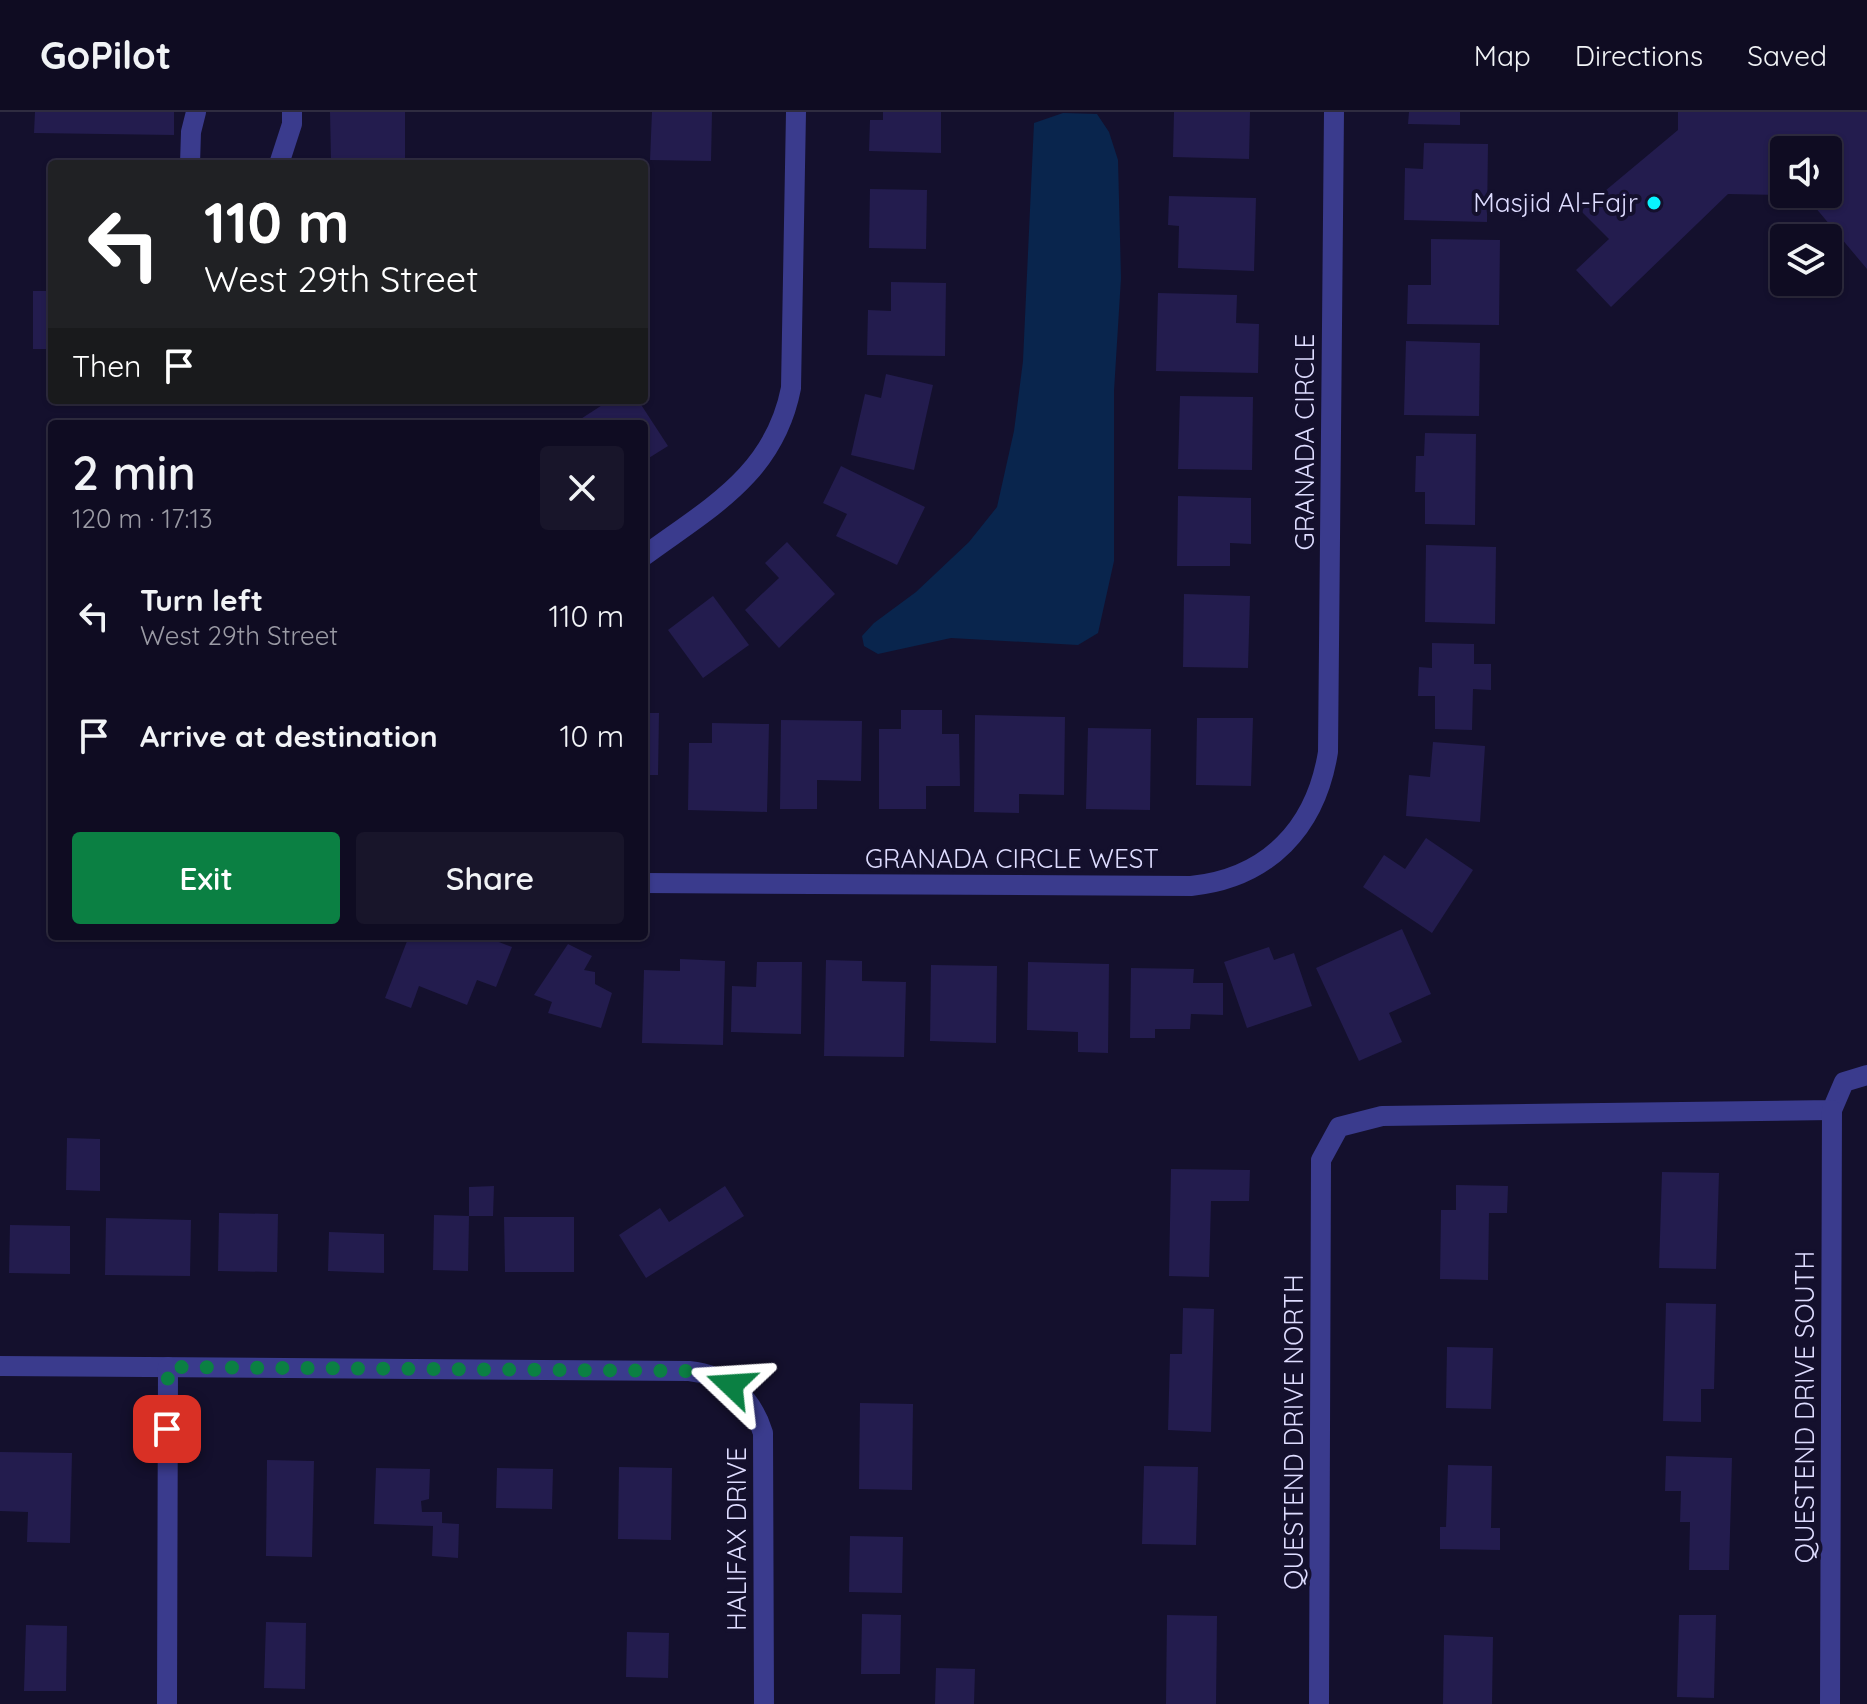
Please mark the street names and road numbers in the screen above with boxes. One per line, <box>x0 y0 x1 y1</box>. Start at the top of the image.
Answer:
street label: GRANADA CIRCLE <box>1288 334 1321 550</box>
street label: GRANADA CIRCLE WEST <box>865 842 1159 875</box>
street label: QUESTEND DRIVE SOUTH <box>1788 1251 1821 1563</box>
street label: QUESTEND DRIVE NORTH <box>1277 1274 1310 1590</box>
street label: HALIFAX DRIVE <box>720 1447 753 1631</box>

